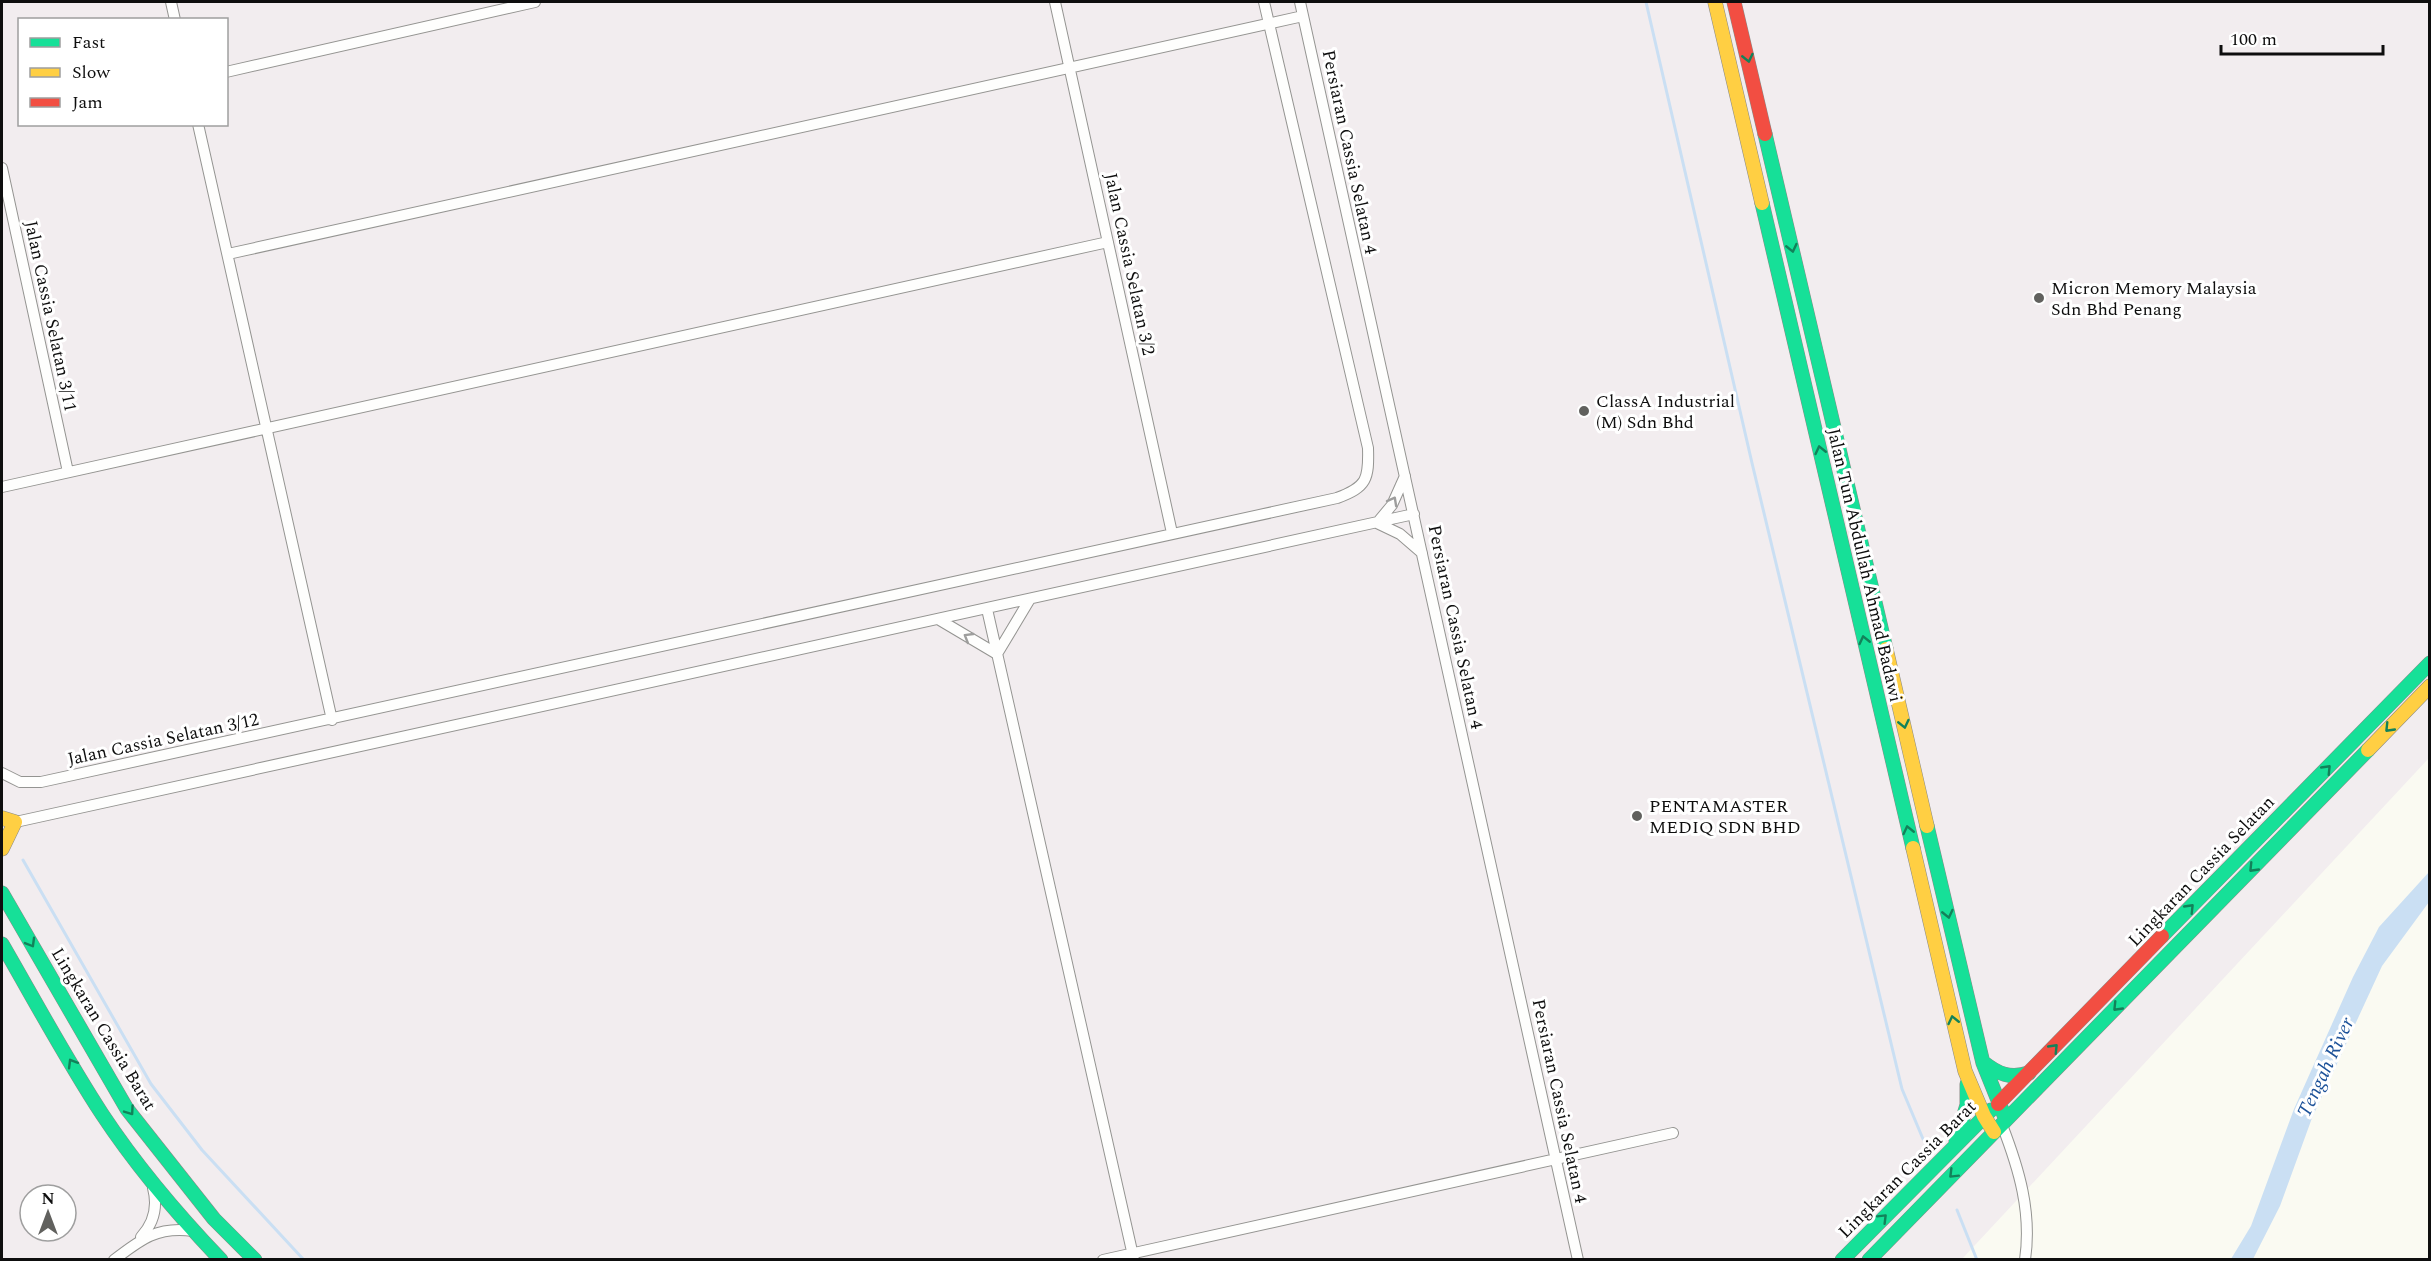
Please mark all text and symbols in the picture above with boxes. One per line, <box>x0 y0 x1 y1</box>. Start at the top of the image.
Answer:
legend <box>18 18 228 126</box>
scale bar <box>2221 18 2383 56</box>
text: 100 m <box>2230 26 2277 53</box>
text: Fast <box>72 29 105 56</box>
street label: Persiaran Cassia Selatan 4 <box>1315 47 1384 257</box>
one-way arrow <box>1740 53 1753 63</box>
text: Slow <box>72 59 111 86</box>
text: Jam <box>72 89 103 116</box>
street label: Jalan Cassia Selatan 3/2 <box>1097 170 1162 358</box>
street label: Jalan Cassia Selatan 3/11 <box>17 218 84 414</box>
one-way arrow <box>1785 243 1798 253</box>
place label: Micron Memory Malaysia Sdn Bhd Penang <box>2051 275 2257 323</box>
marker: Micron Memory Malaysia Sdn Bhd Penang <box>2032 291 2046 305</box>
place label: ClassA Industrial (M) Sdn Bhd <box>1596 388 1735 436</box>
marker: ClassA Industrial (M) Sdn Bhd <box>1577 404 1591 418</box>
street label: Jalan Tun Abdullah Ahmad Badawi <box>1820 426 1909 705</box>
one-way arrow <box>1814 445 1827 455</box>
one-way arrow <box>1386 496 1397 507</box>
street label: Persiaran Cassia Selatan 4 <box>1421 522 1490 732</box>
one-way arrow <box>964 633 974 644</box>
one-way arrow <box>1858 635 1871 645</box>
street label: Jalan Cassia Selatan 3/12 <box>65 706 261 773</box>
one-way arrow <box>1896 719 1909 729</box>
one-way arrow <box>2385 721 2396 732</box>
one-way arrow <box>2319 765 2330 776</box>
street label: Lingkaran Cassia Selatan <box>2122 790 2281 953</box>
place label: PENTAMASTER MEDIQ SDN BHD <box>1649 793 1801 841</box>
marker: PENTAMASTER MEDIQ SDN BHD <box>1630 809 1644 823</box>
one-way arrow <box>1903 825 1916 835</box>
one-way arrow <box>2249 860 2260 871</box>
one-way arrow <box>2183 905 2194 916</box>
one-way arrow <box>1941 909 1954 919</box>
one-way arrow <box>24 937 35 947</box>
street label: Lingkaran Cassia Barat <box>44 943 163 1116</box>
street label: Persiaran Cassia Selatan 4 <box>1525 996 1594 1206</box>
one-way arrow <box>2113 1000 2124 1011</box>
water label: Tengah River <box>2290 1011 2363 1123</box>
one-way arrow <box>1947 1015 1960 1025</box>
one-way arrow <box>2047 1044 2058 1054</box>
one-way arrow <box>68 1059 79 1069</box>
street label: Lingkaran Cassia Barat <box>1832 1094 1983 1245</box>
one-way arrow <box>123 1105 134 1116</box>
one-way arrow <box>1949 1167 1960 1177</box>
north arrow <box>18 1183 78 1243</box>
text: N <box>41 1187 55 1211</box>
one-way arrow <box>1876 1214 1887 1225</box>

